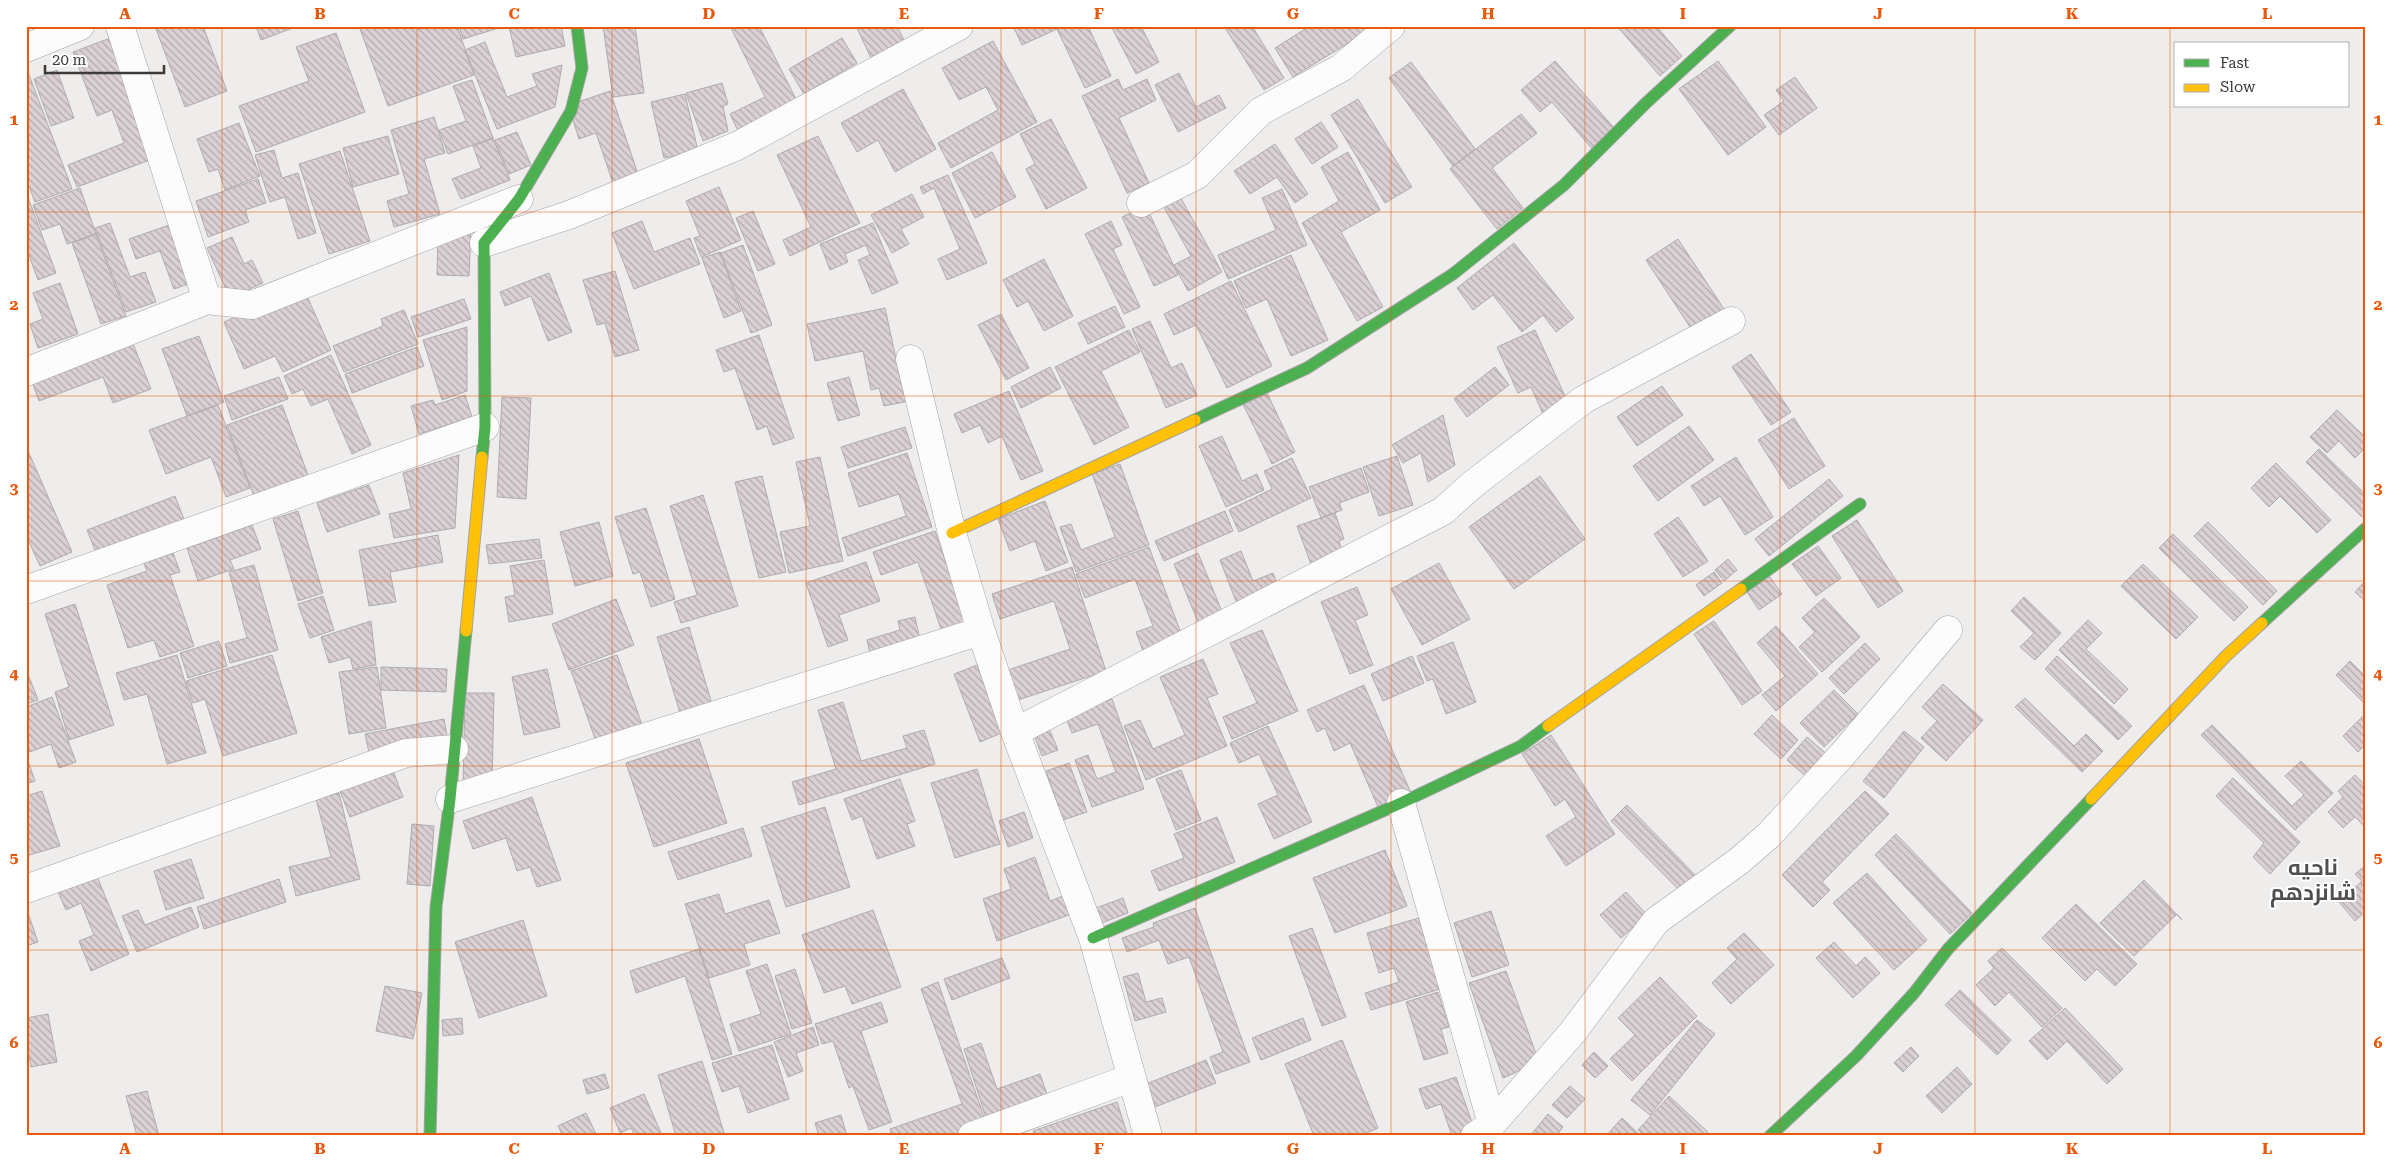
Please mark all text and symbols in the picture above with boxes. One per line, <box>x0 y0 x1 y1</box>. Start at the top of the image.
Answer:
text: A <box>119 4 131 23</box>
text: B <box>314 4 326 23</box>
text: C <box>508 4 520 23</box>
text: D <box>703 4 716 23</box>
text: E <box>899 4 909 23</box>
text: F <box>1094 4 1104 23</box>
text: G <box>1287 4 1300 23</box>
text: H <box>1481 4 1495 23</box>
text: I <box>1680 4 1686 23</box>
text: J <box>1873 4 1883 23</box>
text: K <box>2066 4 2079 23</box>
text: L <box>2262 4 2272 23</box>
scale bar <box>45 42 164 74</box>
legend <box>2174 42 2350 108</box>
text: 20 m <box>52 51 87 69</box>
text: Fast <box>2220 54 2250 72</box>
text: Slow <box>2220 78 2256 96</box>
text: 1 <box>10 110 19 129</box>
text: 1 <box>2374 110 2383 129</box>
text: 2 <box>10 295 19 314</box>
text: 2 <box>2374 295 2383 314</box>
text: 3 <box>10 479 19 498</box>
text: 3 <box>2374 479 2383 498</box>
text: 4 <box>10 664 19 683</box>
text: 4 <box>2374 664 2383 683</box>
text: 5 <box>10 848 19 867</box>
text: 5 <box>2374 848 2383 867</box>
district label: ناحیه شانزدهم <box>2270 855 2356 908</box>
text: 6 <box>10 1033 19 1052</box>
text: 6 <box>2374 1033 2383 1052</box>
text: A <box>119 1139 131 1158</box>
text: B <box>314 1139 326 1158</box>
text: C <box>508 1139 520 1158</box>
text: D <box>703 1139 716 1158</box>
text: E <box>899 1139 909 1158</box>
text: F <box>1094 1139 1104 1158</box>
text: G <box>1287 1139 1300 1158</box>
text: H <box>1481 1139 1495 1158</box>
text: I <box>1680 1139 1686 1158</box>
text: J <box>1873 1139 1883 1158</box>
text: K <box>2066 1139 2079 1158</box>
text: L <box>2262 1139 2272 1158</box>

